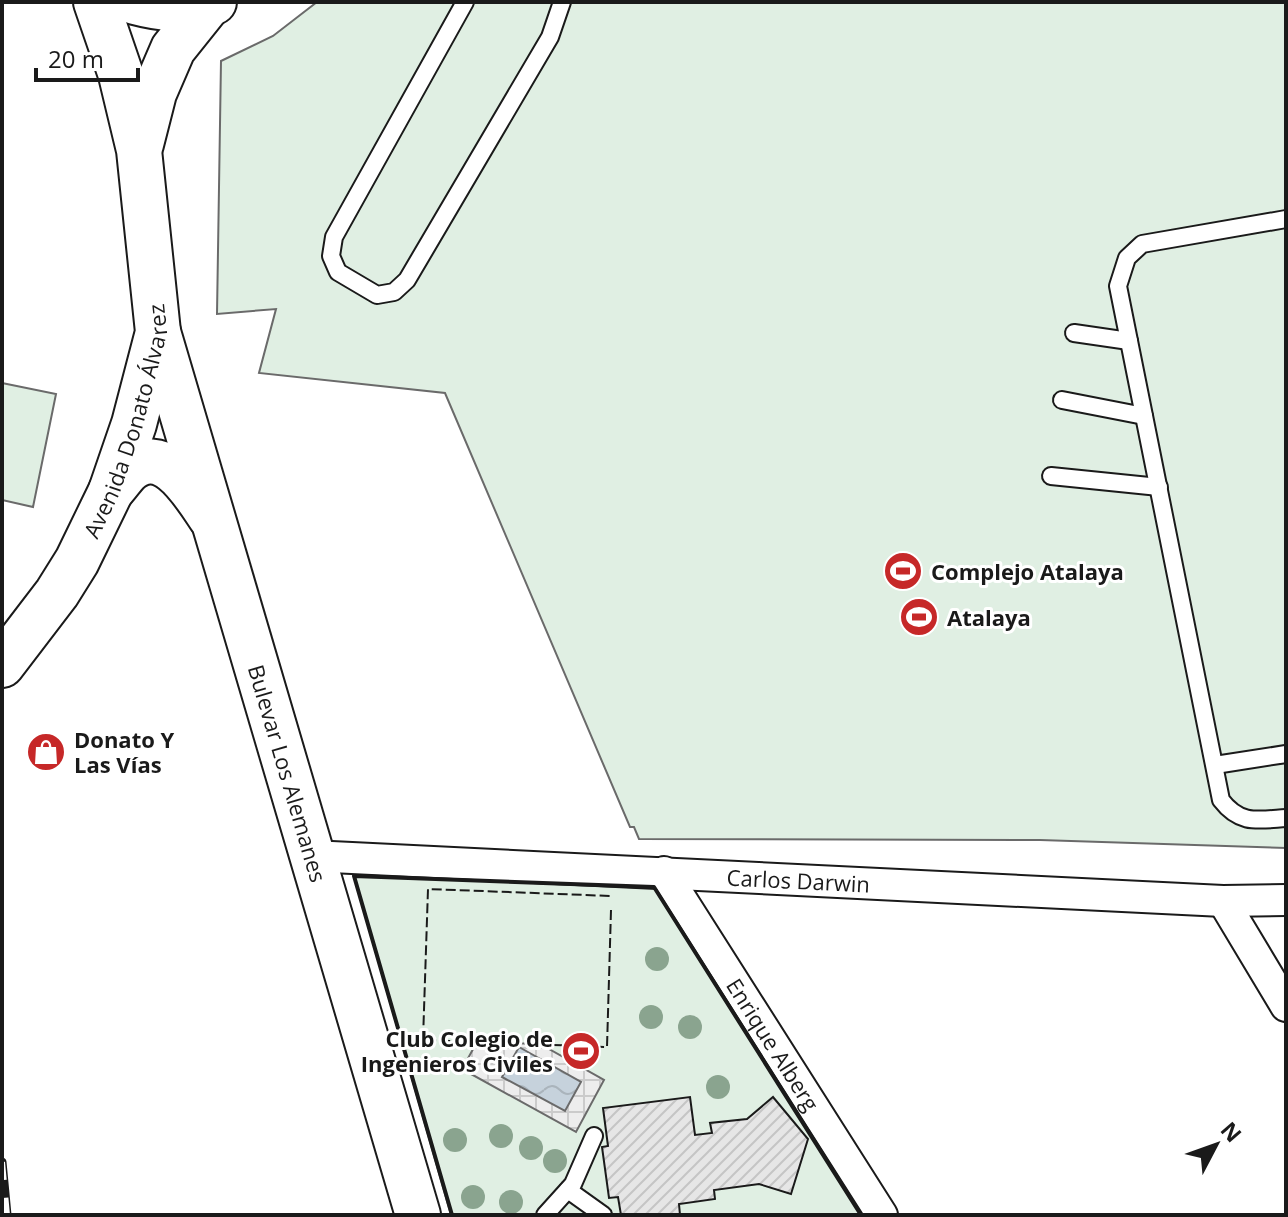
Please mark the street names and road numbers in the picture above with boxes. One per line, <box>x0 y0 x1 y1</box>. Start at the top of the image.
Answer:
street label: Avenida Donato Álvarez <box>76 303 173 543</box>
street label: Bulevar Los Alemanes <box>242 661 334 886</box>
street label: Carlos Darwin <box>726 862 871 899</box>
street label: Enrique Alberg <box>720 972 827 1116</box>

